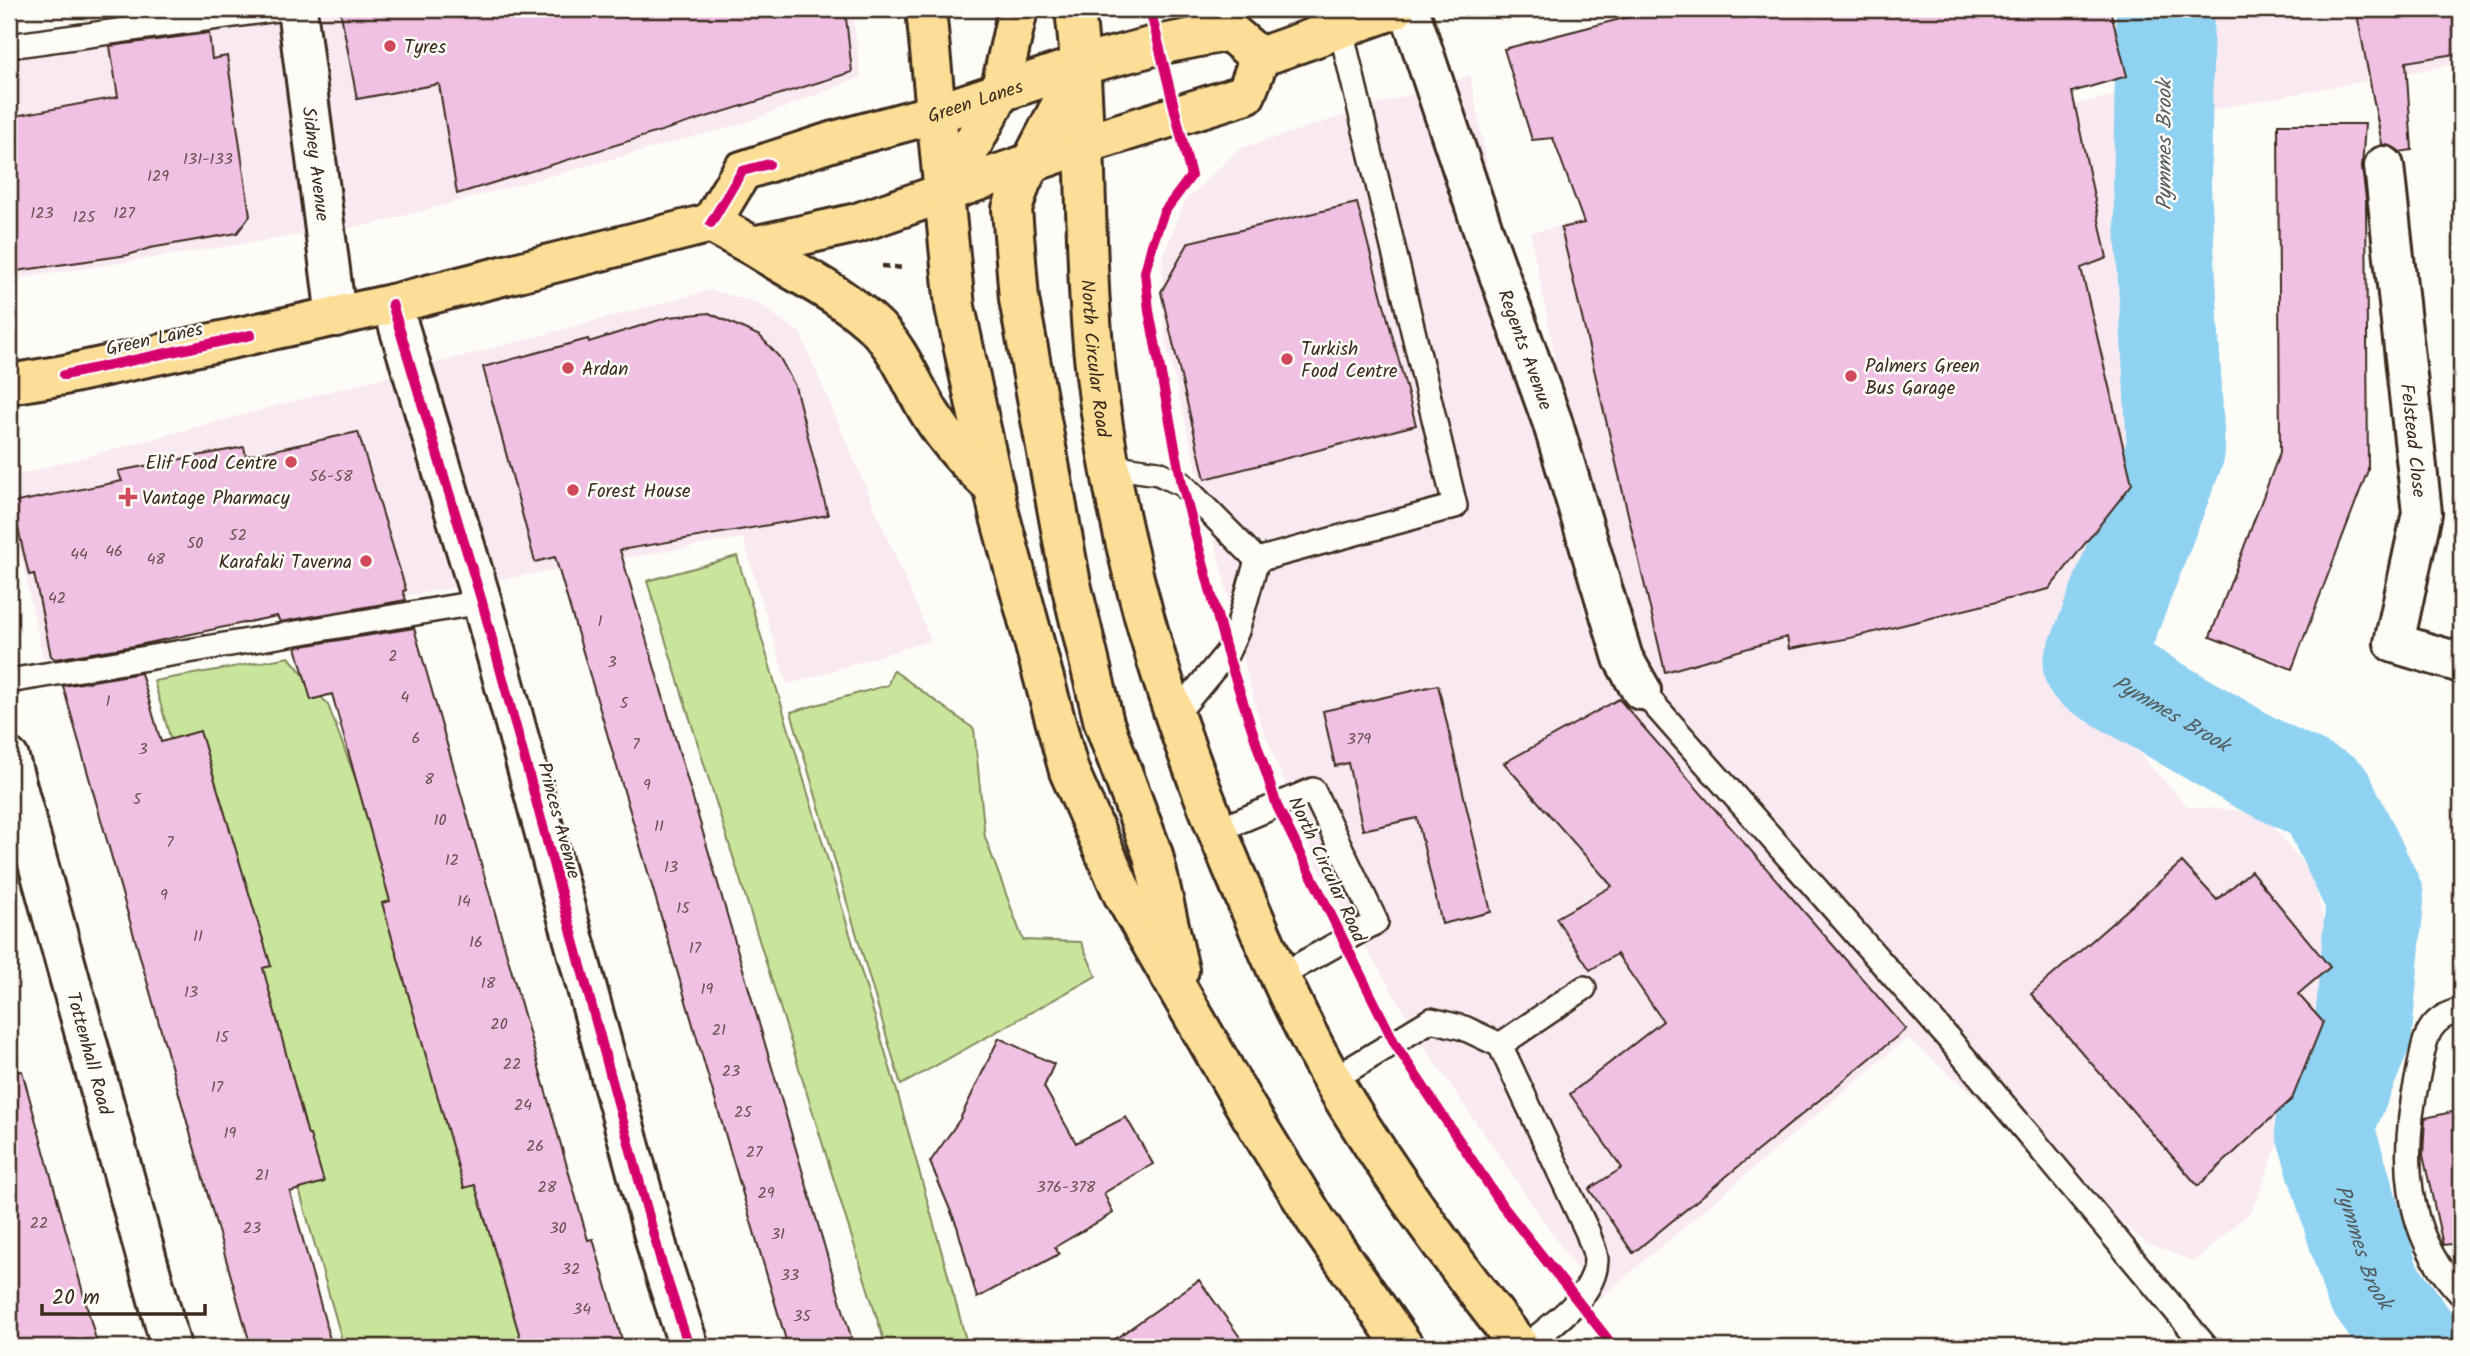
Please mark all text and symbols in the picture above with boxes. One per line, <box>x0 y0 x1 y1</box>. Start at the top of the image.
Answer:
place label: Tyres <box>404 33 446 63</box>
marker: Tyres <box>382 38 398 54</box>
street label: Green Lanes <box>925 73 1027 132</box>
water label: Pymmes Brook <box>2149 77 2182 210</box>
street label: Sidney Avenue <box>292 105 337 224</box>
house number: 131-133 <box>183 147 233 172</box>
house number: 129 <box>147 164 169 189</box>
house number: 123 <box>30 201 54 226</box>
house number: 127 <box>113 201 135 226</box>
house number: 125 <box>73 205 97 230</box>
street label: North Circular Road <box>1072 279 1118 440</box>
street label: Regents Avenue <box>1489 286 1560 415</box>
street label: Green Lanes <box>103 315 206 365</box>
place label: Turkish Food Centre <box>1301 335 1398 387</box>
marker: Turkish Food Centre <box>1279 351 1295 367</box>
place label: Palmers Green Bus Garage <box>1865 352 1980 404</box>
place label: Ardan <box>582 355 628 385</box>
marker: Ardan <box>560 360 576 376</box>
marker: Palmers Green Bus Garage <box>1843 368 1859 384</box>
street label: Felstead Close <box>2391 382 2433 500</box>
place label: Elif Food Centre <box>145 449 277 479</box>
marker: Elif Food Centre <box>283 454 299 470</box>
house number: 56-58 <box>309 464 353 489</box>
place label: Forest House <box>587 477 691 507</box>
marker: Forest House <box>565 482 581 498</box>
place label: Vantage Pharmacy <box>142 484 291 514</box>
marker: Vantage Pharmacy <box>120 489 136 505</box>
house number: 52 <box>229 523 247 548</box>
house number: 50 <box>187 531 203 556</box>
house number: 46 <box>105 539 123 564</box>
house number: 44 <box>70 542 88 567</box>
house number: 48 <box>147 547 166 572</box>
place label: Karafaki Taverna <box>219 548 352 578</box>
marker: Karafaki Taverna <box>358 553 374 569</box>
house number: 42 <box>48 586 66 611</box>
house number: 1 <box>597 609 603 634</box>
house number: 2 <box>388 644 398 669</box>
house number: 3 <box>607 650 617 675</box>
water label: Pymmes Brook <box>2106 667 2238 764</box>
house number: 4 <box>401 685 410 710</box>
house number: 1 <box>105 689 111 714</box>
house number: 5 <box>620 691 630 716</box>
house number: 6 <box>412 726 420 751</box>
house number: 379 <box>1347 727 1371 752</box>
house number: 7 <box>632 732 640 757</box>
house number: 3 <box>138 737 148 762</box>
street label: Princes Avenue <box>528 759 588 883</box>
house number: 8 <box>424 767 434 792</box>
house number: 9 <box>643 773 651 798</box>
house number: 5 <box>133 787 143 812</box>
street label: North Circular Road <box>1279 792 1373 948</box>
house number: 10 <box>433 808 447 833</box>
house number: 11 <box>654 814 664 839</box>
house number: 7 <box>166 830 174 855</box>
house number: 12 <box>445 848 459 873</box>
house number: 13 <box>664 855 678 880</box>
house number: 9 <box>160 883 168 908</box>
house number: 14 <box>457 889 471 914</box>
house number: 15 <box>676 896 691 921</box>
house number: 11 <box>193 924 203 949</box>
house number: 16 <box>469 930 483 955</box>
house number: 17 <box>689 936 702 961</box>
house number: 18 <box>481 971 496 996</box>
house number: 19 <box>701 977 714 1002</box>
house number: 13 <box>184 980 198 1005</box>
street label: Tottenhall Road <box>57 989 120 1119</box>
house number: 20 <box>490 1012 508 1037</box>
house number: 21 <box>712 1018 726 1043</box>
house number: 15 <box>215 1025 230 1050</box>
house number: 22 <box>503 1052 521 1077</box>
house number: 23 <box>722 1059 740 1084</box>
house number: 17 <box>211 1075 224 1100</box>
house number: 24 <box>514 1093 532 1118</box>
house number: 25 <box>734 1100 753 1125</box>
house number: 19 <box>224 1121 237 1146</box>
house number: 26 <box>526 1134 544 1159</box>
house number: 27 <box>746 1140 763 1165</box>
house number: 21 <box>255 1163 269 1188</box>
house number: 28 <box>538 1175 557 1200</box>
house number: 376-378 <box>1037 1175 1096 1200</box>
house number: 29 <box>757 1181 775 1206</box>
water label: Pymmes Brook <box>2325 1181 2402 1320</box>
house number: 22 <box>30 1211 48 1236</box>
house number: 23 <box>243 1216 261 1241</box>
house number: 30 <box>549 1216 567 1241</box>
house number: 31 <box>771 1222 785 1247</box>
house number: 32 <box>562 1257 580 1282</box>
house number: 33 <box>781 1263 799 1288</box>
scale bar <box>42 1272 205 1316</box>
text: 20 m <box>52 1282 100 1315</box>
house number: 34 <box>573 1297 591 1322</box>
house number: 35 <box>793 1304 812 1329</box>

